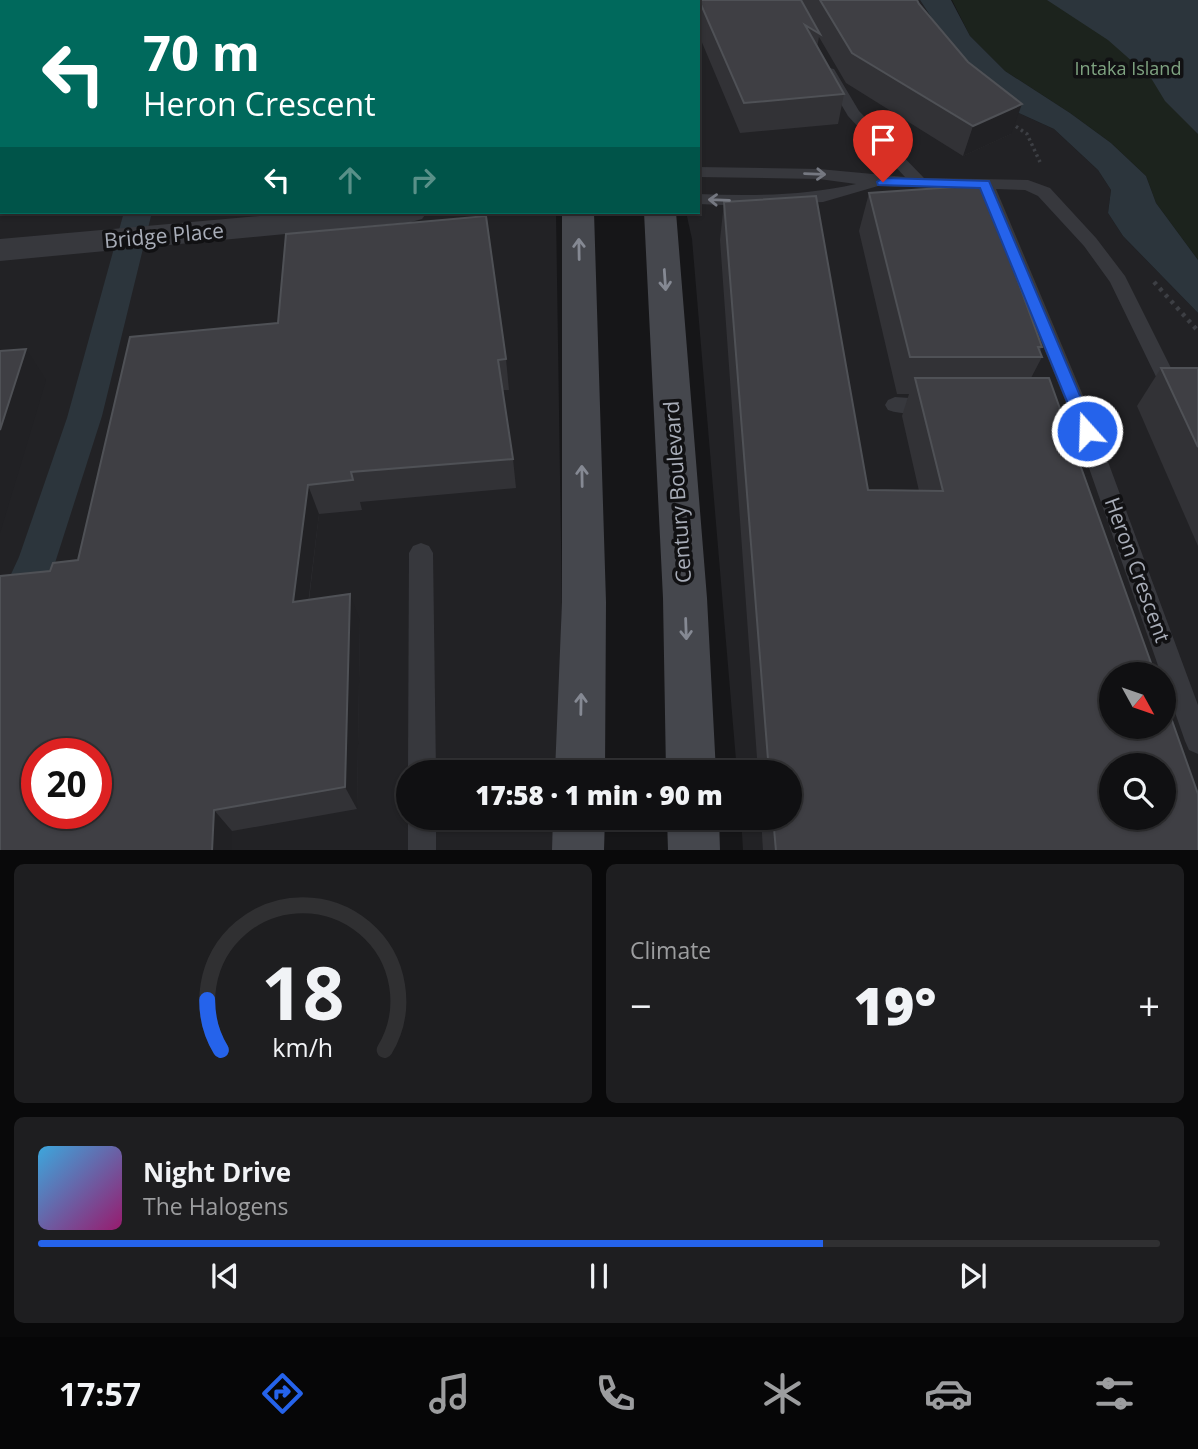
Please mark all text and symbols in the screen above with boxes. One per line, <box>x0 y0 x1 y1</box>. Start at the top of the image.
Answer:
text: 70 m <box>143 19 260 85</box>
icon: left <box>28 28 119 119</box>
park label: Intaka Island <box>1075 56 1181 80</box>
text: Heron Crescent <box>143 82 376 125</box>
pin <box>853 110 913 182</box>
icon: arrive <box>864 121 902 159</box>
icon: left <box>258 161 296 199</box>
icon: ahead <box>331 161 369 199</box>
icon: right <box>404 161 442 199</box>
one-way arrow <box>804 168 827 181</box>
one-way arrow <box>707 194 730 207</box>
street label: Bridge Place <box>103 216 225 254</box>
one-way arrow <box>573 237 586 260</box>
one-way arrow <box>658 268 671 291</box>
position arrow <box>1050 394 1124 468</box>
street label: Century Boulevard <box>657 400 697 584</box>
one-way arrow <box>576 465 589 488</box>
street label: Heron Crescent <box>1099 493 1177 646</box>
one-way arrow <box>680 617 693 640</box>
north arrow <box>1099 662 1176 738</box>
map controls <box>1099 662 1176 830</box>
one-way arrow <box>575 692 588 715</box>
speed limit sign: 20 <box>21 738 112 829</box>
button: search <box>1099 753 1176 830</box>
text: 17:58 · 1 min · 90 m <box>475 777 723 813</box>
text: Climate <box>630 934 711 966</box>
text: 18 <box>261 942 345 1041</box>
text: 19° <box>854 969 936 1040</box>
text: − <box>630 979 652 1031</box>
text: + <box>1138 979 1160 1031</box>
text: km/h <box>273 1029 333 1063</box>
text: Night Drive <box>143 1154 291 1190</box>
text: The Halogens <box>143 1190 289 1222</box>
icon: previous <box>206 1257 244 1295</box>
icon: pause <box>580 1257 618 1295</box>
icon: next <box>954 1257 992 1295</box>
icon: directions <box>258 1369 307 1418</box>
icon: music <box>425 1369 474 1418</box>
icon: phone <box>591 1369 640 1418</box>
icon: climate <box>758 1369 807 1418</box>
icon: car <box>924 1369 973 1418</box>
icon: filters <box>1090 1369 1139 1418</box>
text: 17:57 <box>59 1372 141 1415</box>

